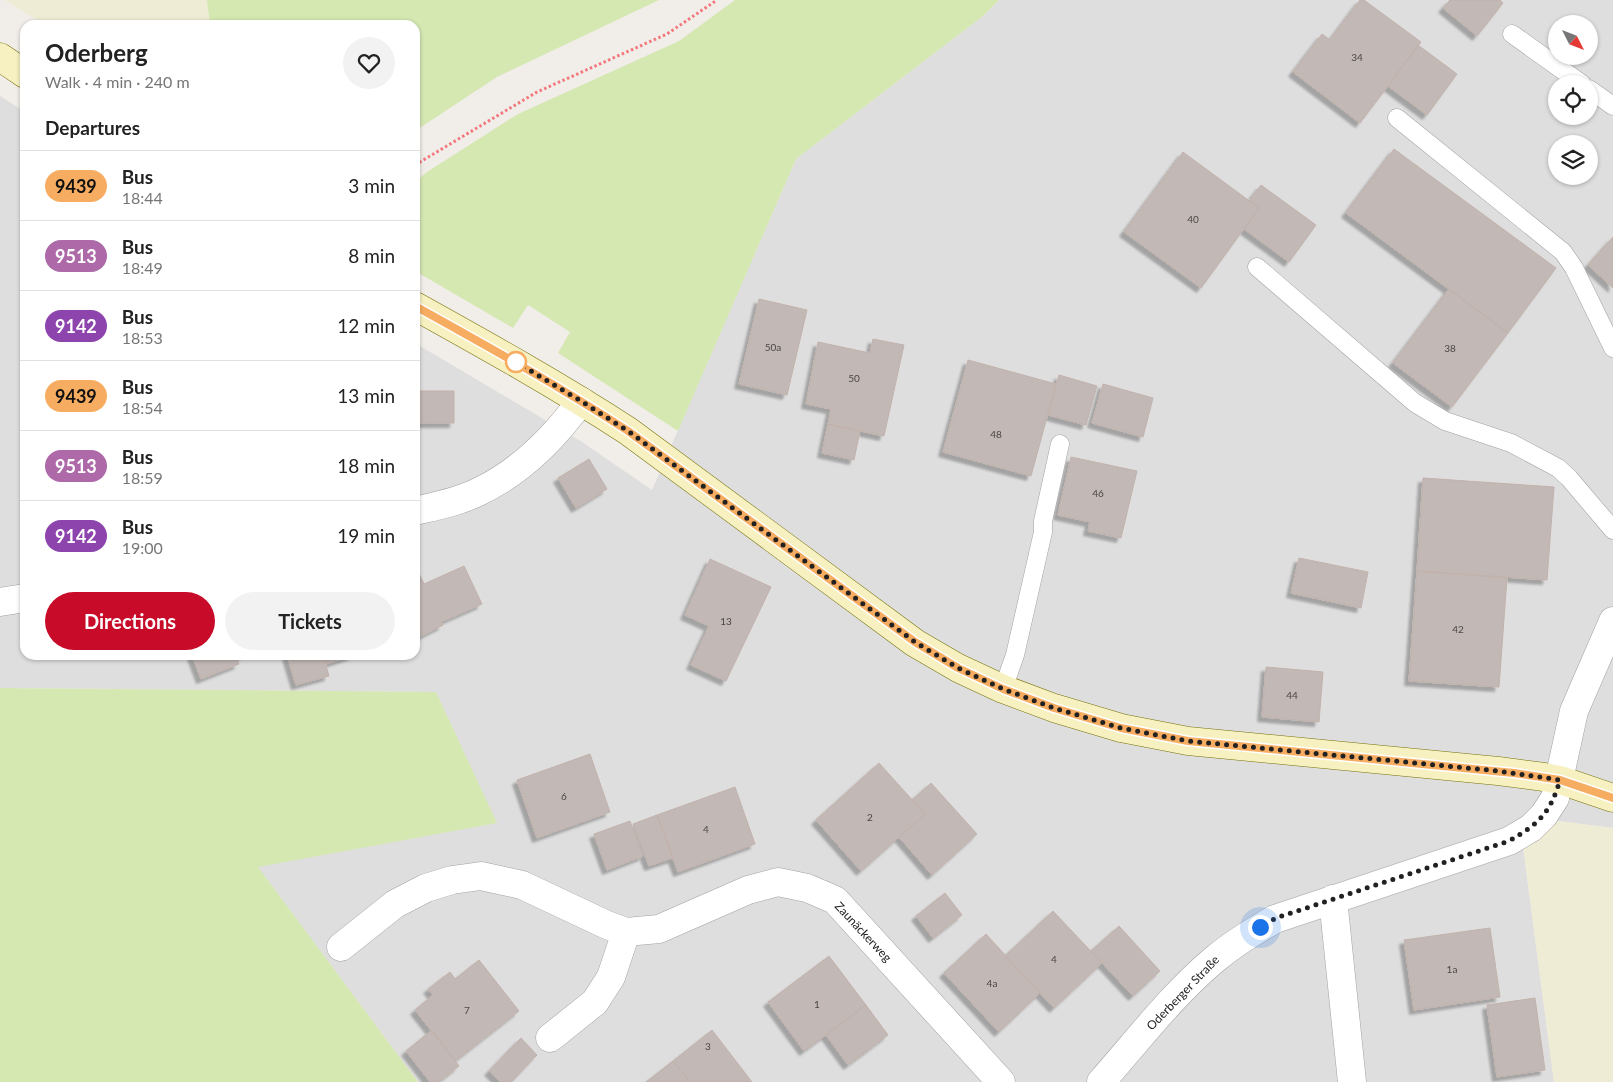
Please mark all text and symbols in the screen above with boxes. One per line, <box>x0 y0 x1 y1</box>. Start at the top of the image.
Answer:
north arrow <box>1548 15 1598 65</box>
map controls <box>1548 15 1598 185</box>
button: heart <box>343 37 395 89</box>
text: Oderberg <box>45 38 148 67</box>
house number: 34 <box>1351 51 1363 63</box>
text: Walk · 4 min · 240 m <box>45 72 190 91</box>
button: locate <box>1548 75 1598 125</box>
text: Departures <box>45 116 140 139</box>
button: layers <box>1548 135 1598 185</box>
text: Bus <box>122 165 153 188</box>
text: 3 min <box>348 174 395 197</box>
text: 9439 <box>55 175 97 197</box>
text: 18:44 <box>122 188 163 207</box>
house number: 40 <box>1187 213 1199 225</box>
text: Bus <box>122 235 153 258</box>
text: 8 min <box>348 244 395 267</box>
text: 9513 <box>55 245 97 267</box>
text: 18:49 <box>122 258 163 277</box>
text: Bus <box>122 305 153 328</box>
text: 12 min <box>337 314 395 337</box>
text: 9142 <box>55 315 97 337</box>
text: 18:53 <box>122 328 163 347</box>
house number: 50a <box>765 341 781 353</box>
house number: 38 <box>1444 342 1456 354</box>
unlabelled marker <box>505 351 527 373</box>
house number: 50 <box>848 372 860 384</box>
text: Bus <box>122 375 153 398</box>
text: 13 min <box>337 384 395 407</box>
text: 9439 <box>55 385 97 407</box>
text: 18:54 <box>122 398 163 417</box>
house number: 48 <box>990 428 1002 440</box>
text: Bus <box>122 445 153 468</box>
text: 18 min <box>337 454 395 477</box>
text: 9513 <box>55 455 97 477</box>
text: 18:59 <box>122 468 163 487</box>
house number: 46 <box>1092 487 1104 499</box>
text: Bus <box>122 515 153 538</box>
text: 19 min <box>337 524 395 547</box>
text: 9142 <box>55 525 97 547</box>
text: 19:00 <box>122 538 163 557</box>
button: Directions <box>45 592 215 650</box>
button: Tickets <box>225 592 395 650</box>
house number: 13 <box>720 615 732 627</box>
house number: 42 <box>1452 623 1464 635</box>
house number: 44 <box>1286 689 1298 701</box>
house number: 6 <box>561 790 567 802</box>
house number: 2 <box>867 811 873 823</box>
house number: 4 <box>703 823 709 835</box>
street label: Zaunäckerweg <box>832 899 895 965</box>
your location <box>1248 915 1273 940</box>
street label: Oderberger Straße <box>1143 952 1222 1033</box>
house number: 4 <box>1051 953 1057 965</box>
house number: 1a <box>1447 963 1457 975</box>
house number: 4a <box>987 977 997 989</box>
house number: 1 <box>814 998 820 1010</box>
house number: 7 <box>464 1004 470 1016</box>
house number: 3 <box>705 1040 711 1052</box>

